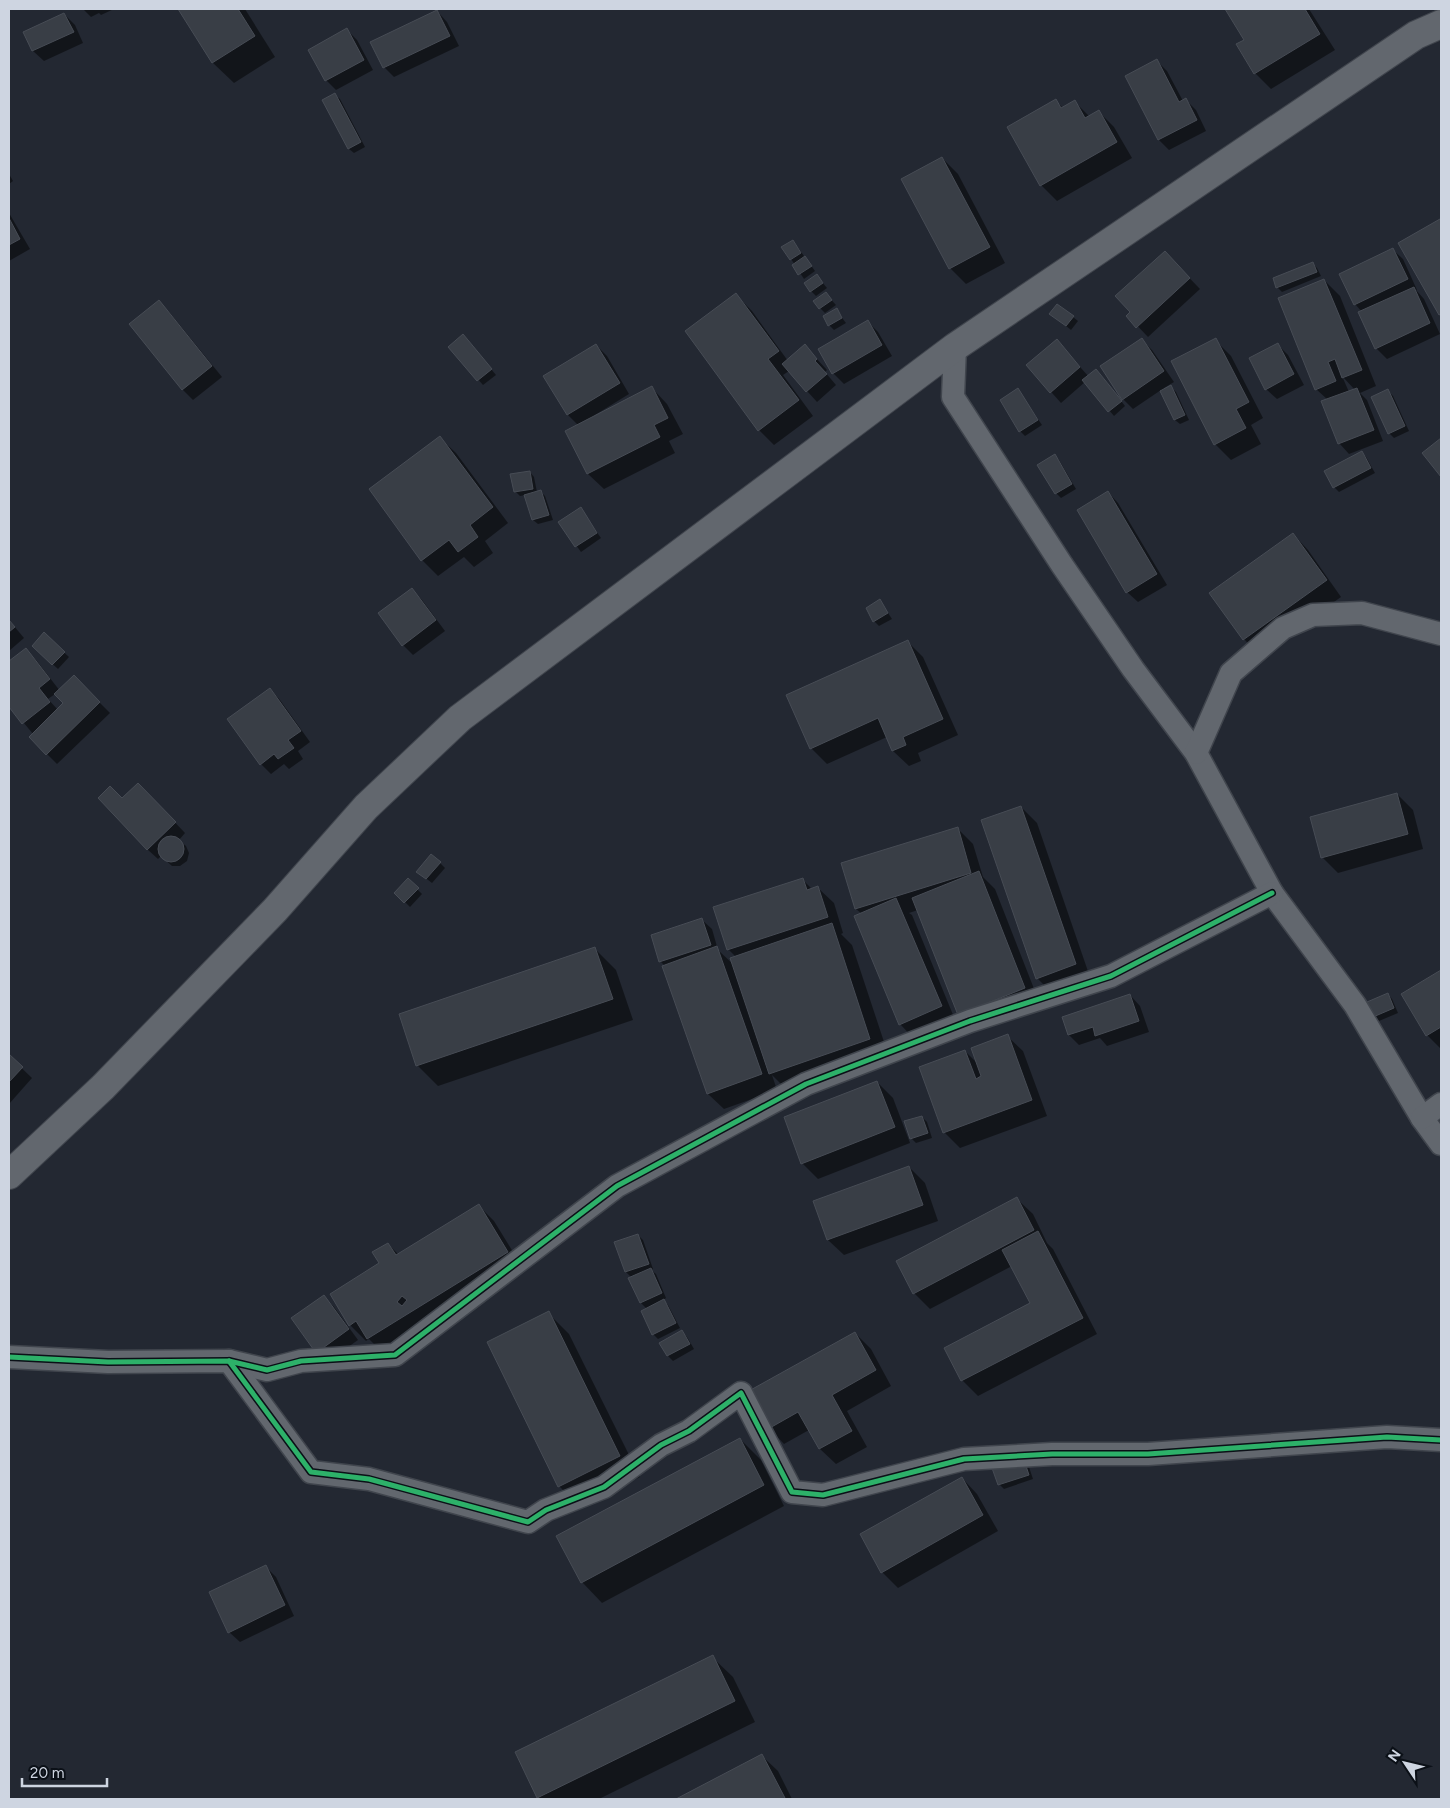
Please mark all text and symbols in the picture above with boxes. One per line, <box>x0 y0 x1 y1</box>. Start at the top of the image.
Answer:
north arrow <box>1380 1738 1430 1788</box>
text: N <box>1385 1747 1405 1765</box>
scale bar <box>22 1756 108 1788</box>
text: 20 m <box>30 1764 64 1782</box>

